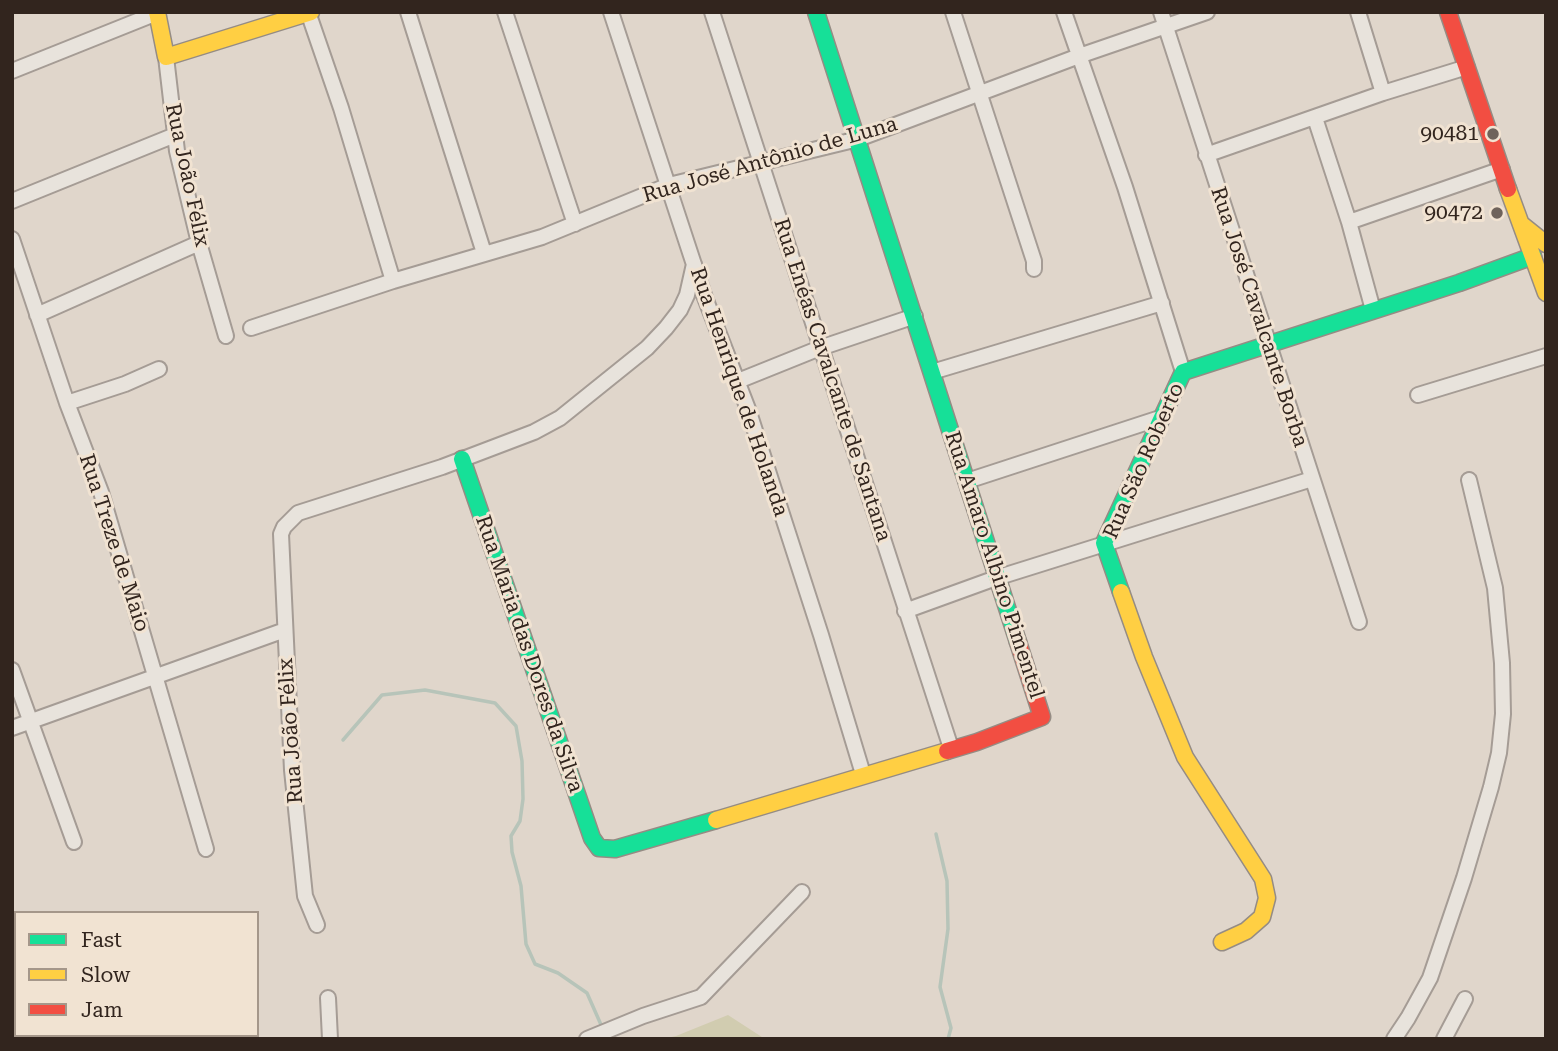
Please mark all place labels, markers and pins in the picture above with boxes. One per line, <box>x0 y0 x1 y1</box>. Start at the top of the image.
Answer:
place label: 90481 <box>1420 121 1479 147</box>
marker: 90481 <box>1485 126 1501 142</box>
place label: 90472 <box>1424 200 1483 226</box>
marker: 90472 <box>1489 205 1505 221</box>

